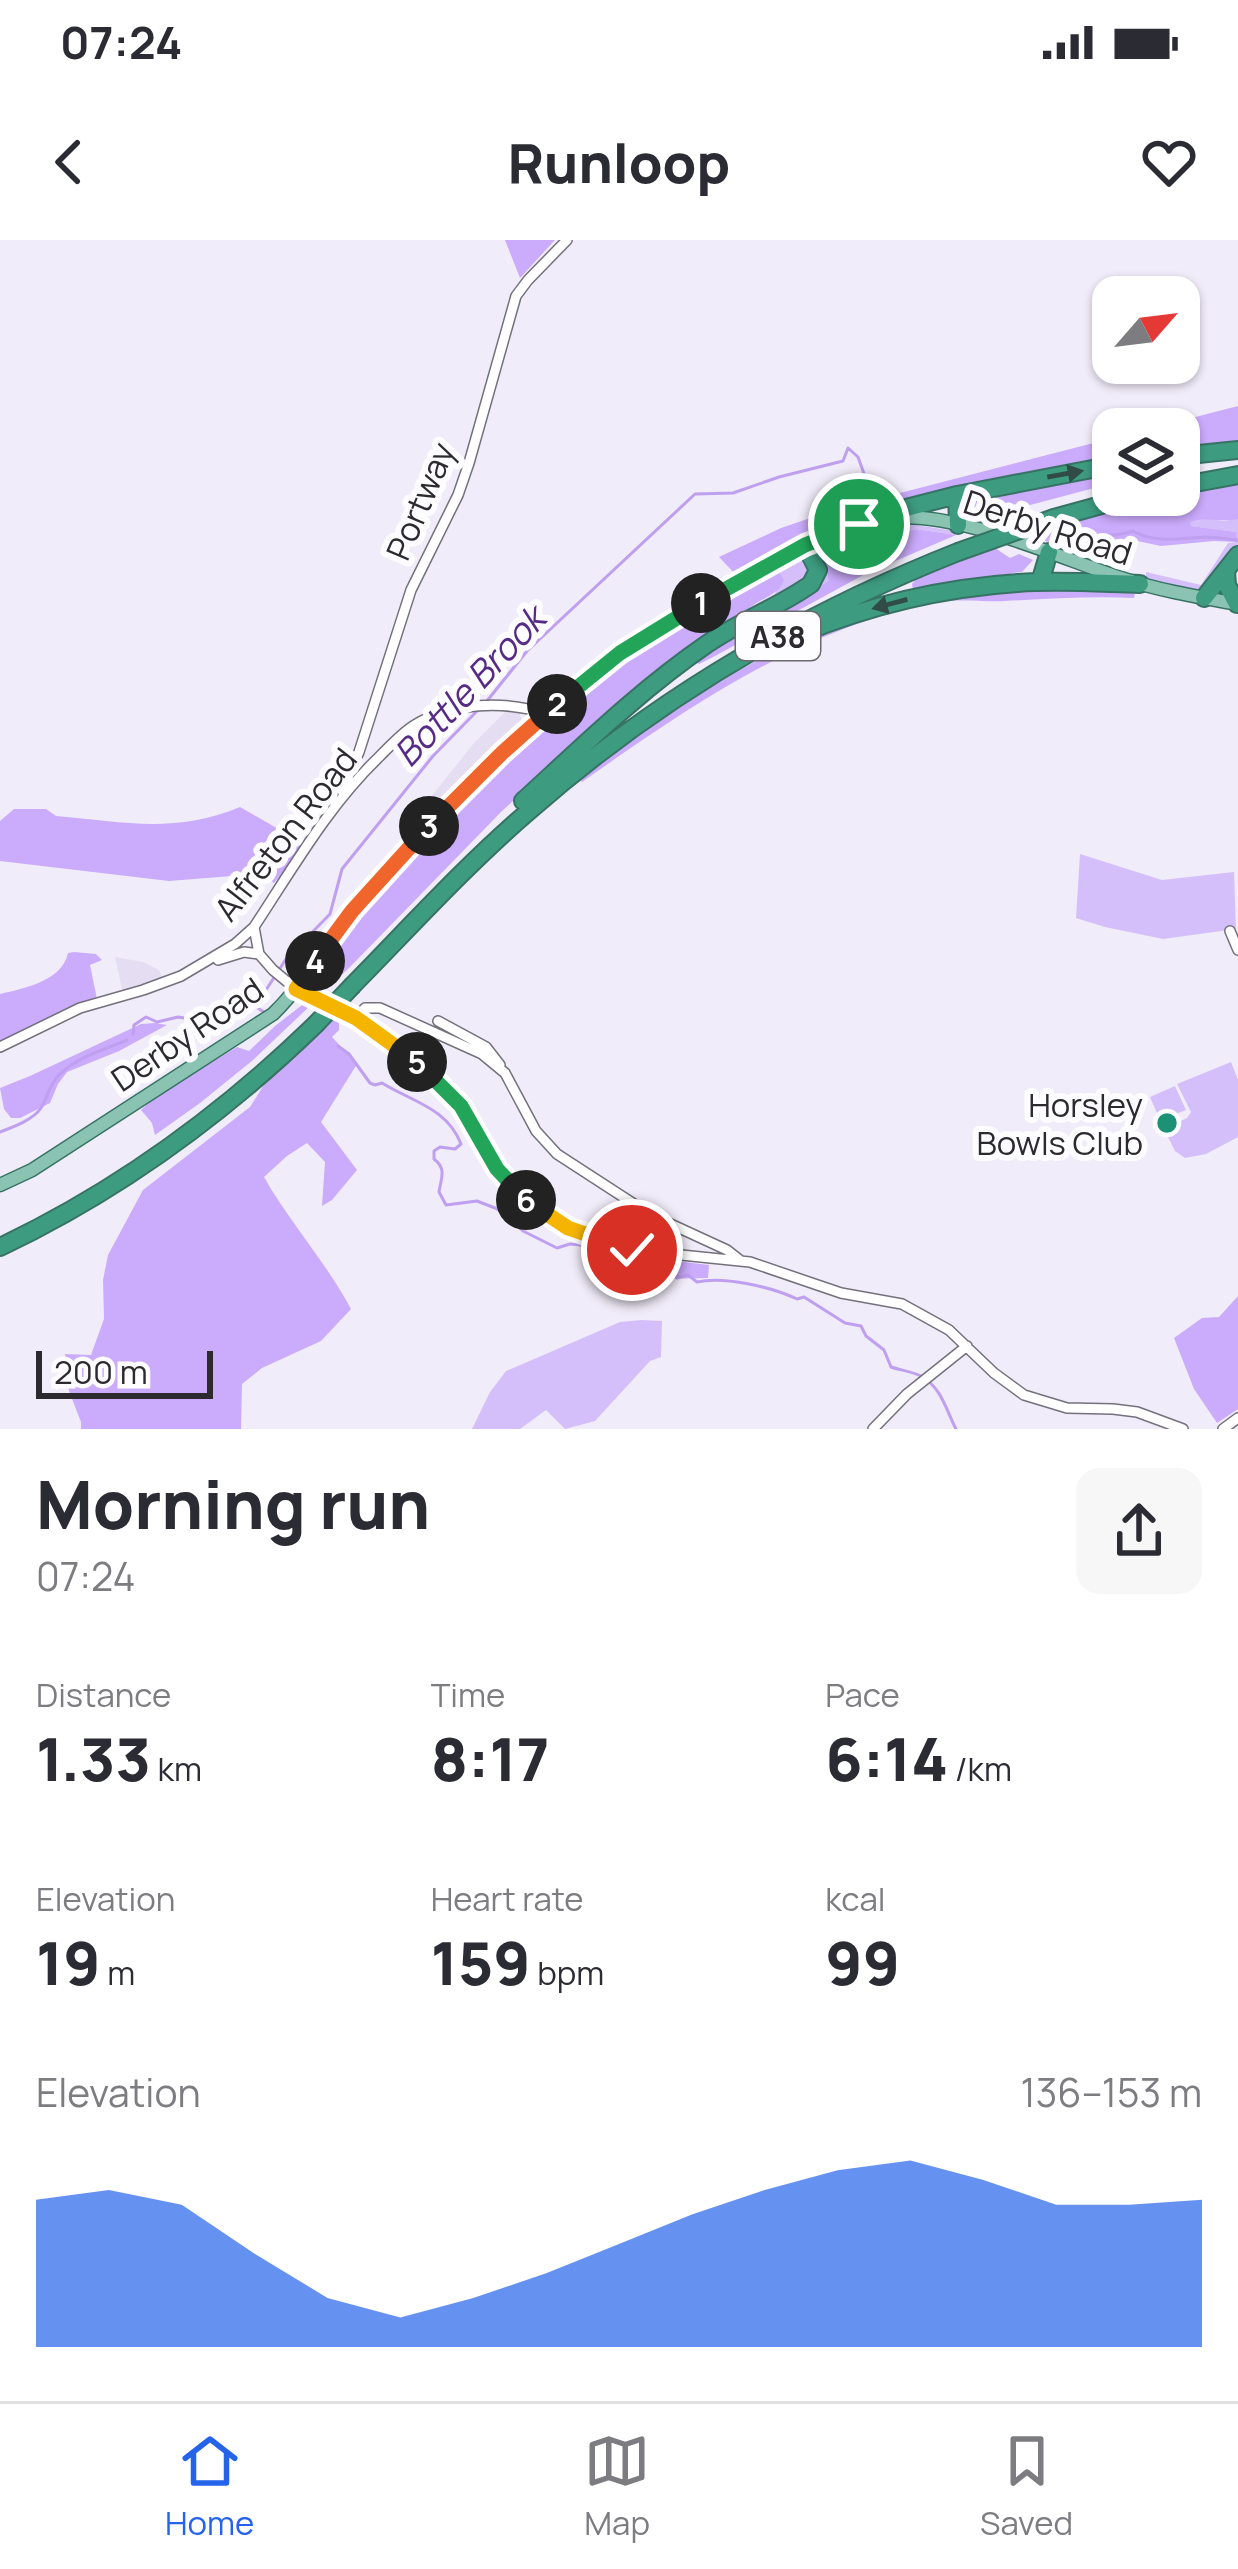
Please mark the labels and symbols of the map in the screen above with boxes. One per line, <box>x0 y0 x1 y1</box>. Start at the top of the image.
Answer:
north arrow <box>1092 276 1200 384</box>
street label: Portway <box>375 435 465 567</box>
one-way arrow <box>1047 464 1084 483</box>
pin <box>808 473 910 575</box>
street label: Derby Road <box>958 479 1138 575</box>
pin: 1 <box>671 573 731 633</box>
water label: Bottle Brook <box>382 592 559 777</box>
one-way arrow <box>871 595 908 614</box>
road number: A38 <box>736 612 820 660</box>
pin: 2 <box>527 674 587 734</box>
street label: Alfreton Road <box>203 738 367 930</box>
pin: 3 <box>399 796 459 856</box>
pin: 4 <box>285 931 345 991</box>
street label: Derby Road <box>102 967 272 1101</box>
pin: 5 <box>387 1032 447 1092</box>
place label: Horsley Bowls Club <box>976 1082 1143 1165</box>
marker: Horsley Bowls Club <box>1154 1110 1180 1136</box>
pin: 6 <box>496 1170 556 1230</box>
pin <box>581 1199 683 1301</box>
scale bar <box>36 1345 213 1398</box>

